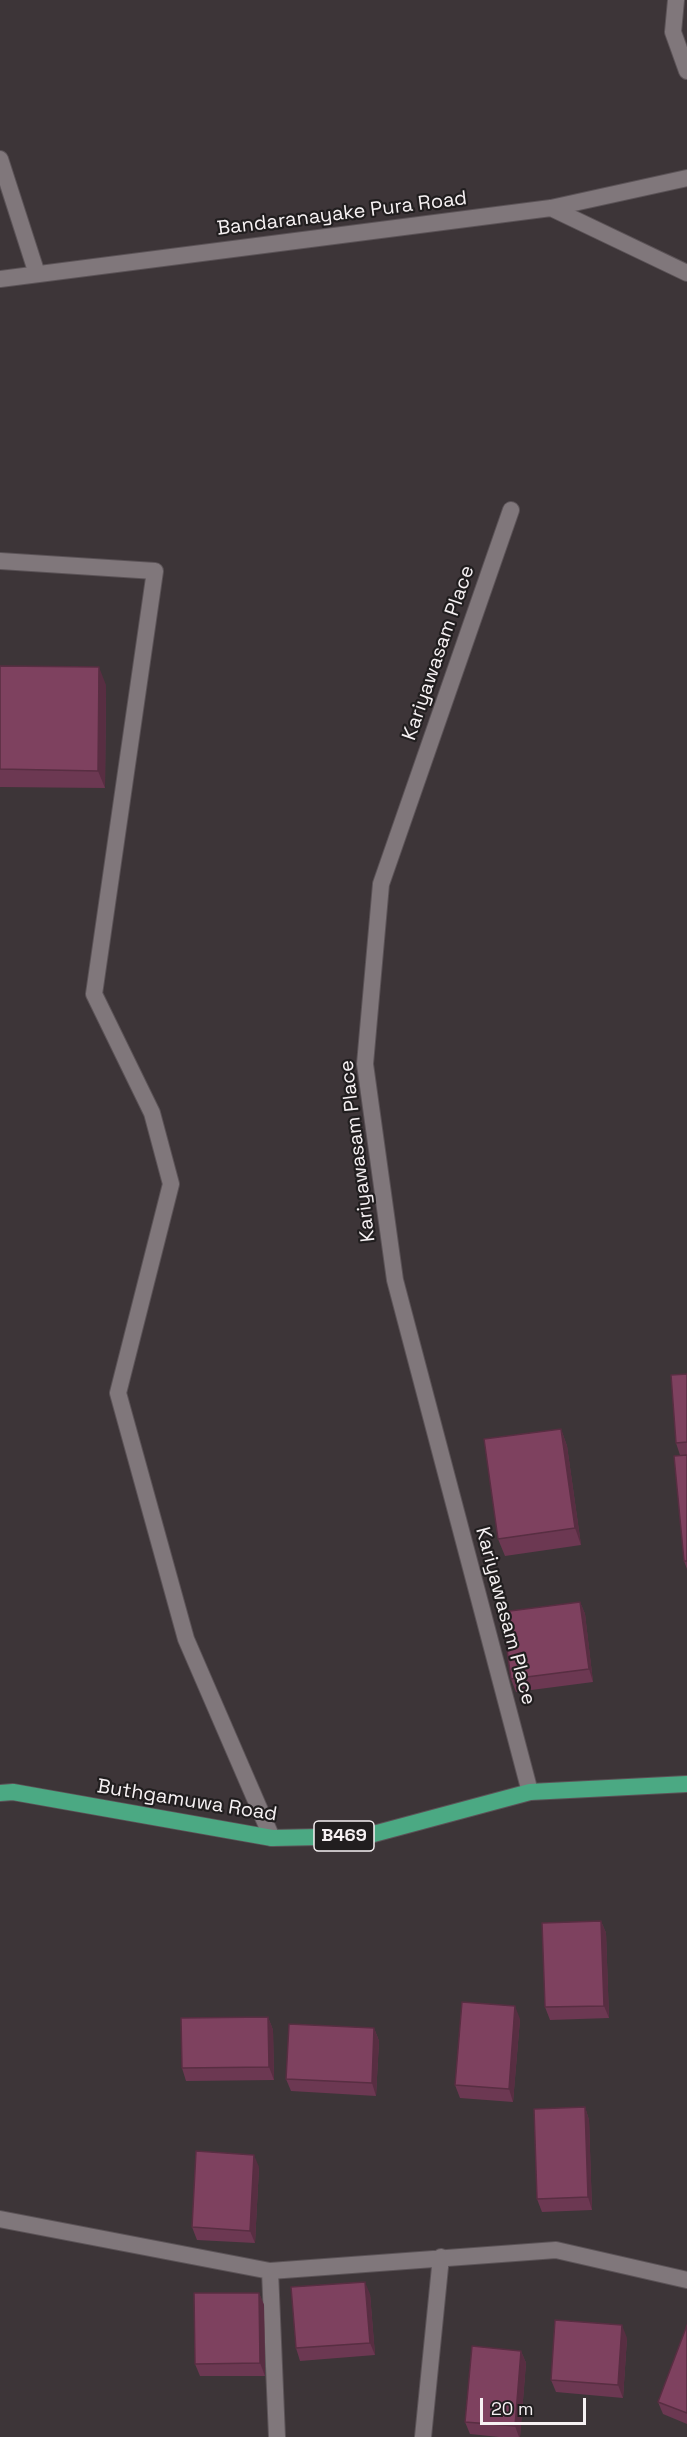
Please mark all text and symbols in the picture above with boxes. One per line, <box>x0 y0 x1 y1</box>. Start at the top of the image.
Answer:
street label: Bandaranayake Pura Road <box>216 187 468 241</box>
street label: Kariyawasam Place <box>398 562 480 744</box>
street label: Kariyawasam Place <box>335 1059 381 1243</box>
street label: Kariyawasam Place <box>470 1524 540 1708</box>
street label: Buthgamuwa Road <box>95 1775 279 1827</box>
road number: B469 <box>314 1821 374 1851</box>
scale bar <box>483 2386 590 2424</box>
text: 20 m <box>491 2397 534 2420</box>

